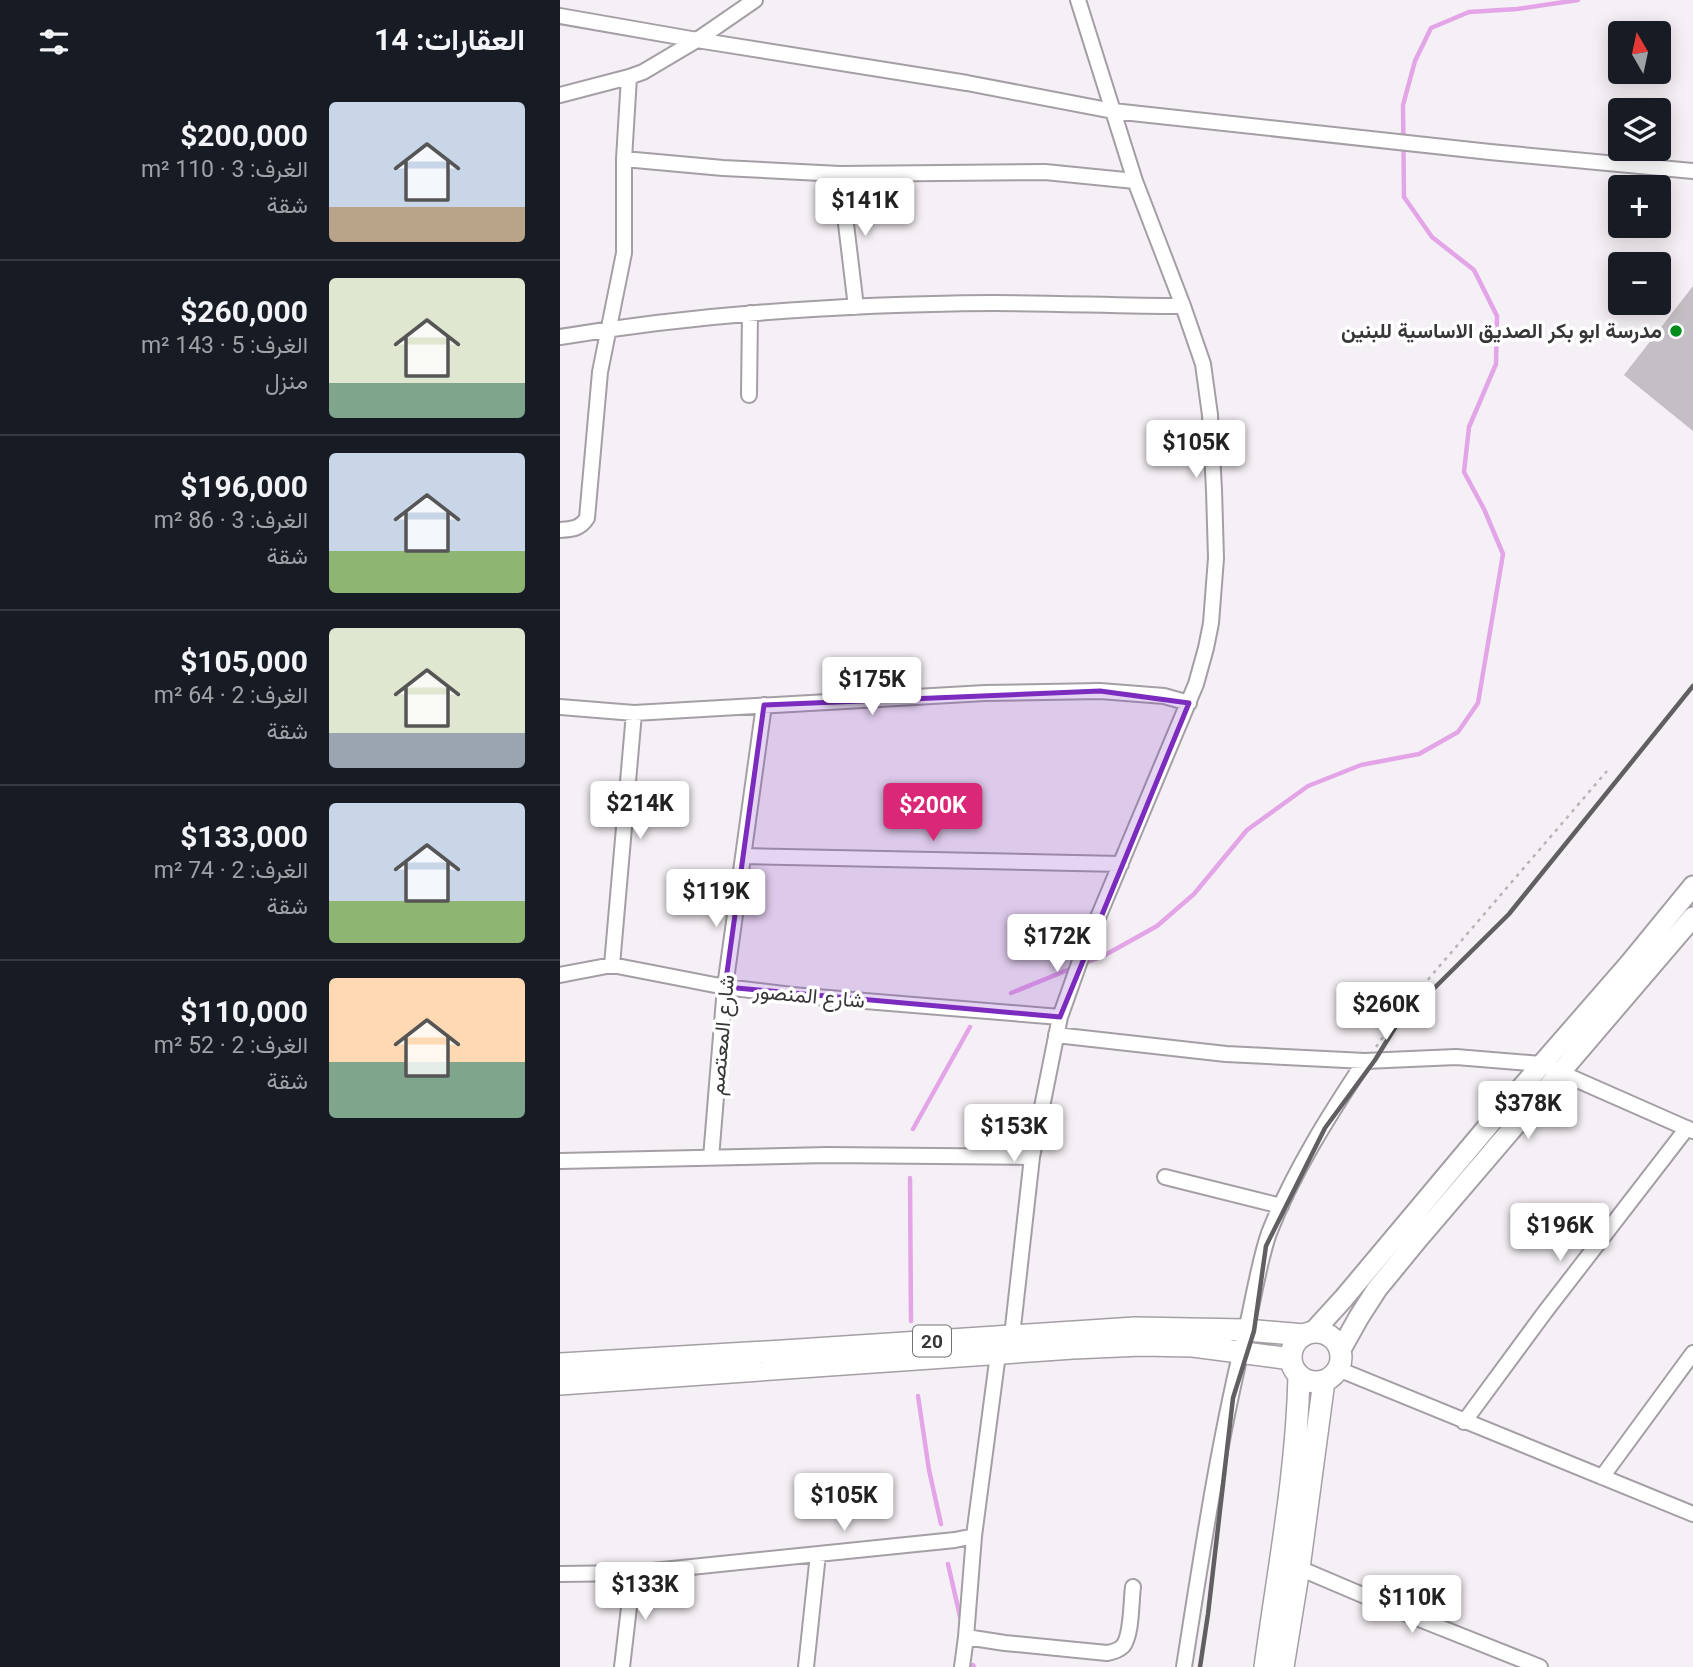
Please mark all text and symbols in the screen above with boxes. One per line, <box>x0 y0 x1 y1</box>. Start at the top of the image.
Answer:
north arrow <box>1608 21 1671 84</box>
map controls <box>1608 21 1671 315</box>
text: العقارات: 14 <box>374 22 525 57</box>
icon: filters <box>35 23 73 61</box>
button: layers <box>1608 98 1671 161</box>
text: $200,000 <box>180 118 308 153</box>
icon: home <box>385 130 469 214</box>
text: الغرف: 3 · 110 m² <box>141 156 308 183</box>
button: + <box>1608 175 1671 238</box>
pin: $141K <box>816 178 914 238</box>
text: $141K <box>831 187 899 214</box>
text: شقة <box>266 192 308 219</box>
button: − <box>1608 252 1671 315</box>
text: $260,000 <box>180 294 308 329</box>
icon: home <box>385 306 469 390</box>
place label: مدرسة ابو بكر الصديق الاساسية للبنين <box>1341 319 1662 344</box>
marker: مدرسة ابو بكر الصديق الاساسية للبنين <box>1668 323 1684 339</box>
text: الغرف: 5 · 143 m² <box>141 332 308 359</box>
text: منزل <box>265 368 308 395</box>
pin: $105K <box>1147 420 1245 480</box>
text: $105K <box>1162 429 1230 456</box>
text: $196,000 <box>180 469 308 504</box>
icon: home <box>385 481 469 565</box>
text: الغرف: 3 · 86 m² <box>154 507 308 534</box>
text: شقة <box>266 543 308 570</box>
text: $105,000 <box>180 644 308 679</box>
icon: home <box>385 656 469 740</box>
pin: $175K <box>823 658 921 717</box>
text: $175K <box>838 666 906 693</box>
text: الغرف: 2 · 64 m² <box>154 682 308 709</box>
text: شقة <box>266 718 308 745</box>
pin: $214K <box>591 782 689 841</box>
pin: $200K <box>884 784 982 843</box>
text: $214K <box>606 790 674 817</box>
text: $200K <box>899 792 967 819</box>
text: $133,000 <box>180 819 308 854</box>
icon: home <box>385 831 469 915</box>
text: الغرف: 2 · 74 m² <box>154 857 308 884</box>
pin: $119K <box>667 870 765 929</box>
text: $119K <box>682 878 750 905</box>
text: شقة <box>266 893 308 920</box>
pin: $172K <box>1008 914 1106 974</box>
text: $172K <box>1023 923 1091 950</box>
street label: شارع المعتصم <box>705 974 741 1097</box>
street label: شارع المنصور <box>751 979 866 1015</box>
pin: $260K <box>1337 982 1435 1042</box>
text: $260K <box>1352 991 1420 1018</box>
text: $110,000 <box>180 994 308 1029</box>
icon: home <box>385 1006 469 1090</box>
text: الغرف: 2 · 52 m² <box>154 1032 308 1059</box>
text: شقة <box>266 1068 308 1095</box>
pin: $378K <box>1479 1082 1577 1141</box>
text: $378K <box>1494 1090 1562 1117</box>
pin: $153K <box>965 1104 1063 1164</box>
text: $153K <box>980 1113 1048 1140</box>
pin: $196K <box>1511 1204 1609 1263</box>
text: $196K <box>1526 1212 1594 1239</box>
road number: 20 <box>913 1326 951 1357</box>
pin: $105K <box>795 1474 893 1533</box>
text: $105K <box>810 1482 878 1509</box>
pin: $133K <box>596 1562 694 1622</box>
text: $133K <box>611 1571 679 1598</box>
pin: $110K <box>1363 1576 1461 1635</box>
text: $110K <box>1378 1584 1446 1611</box>

